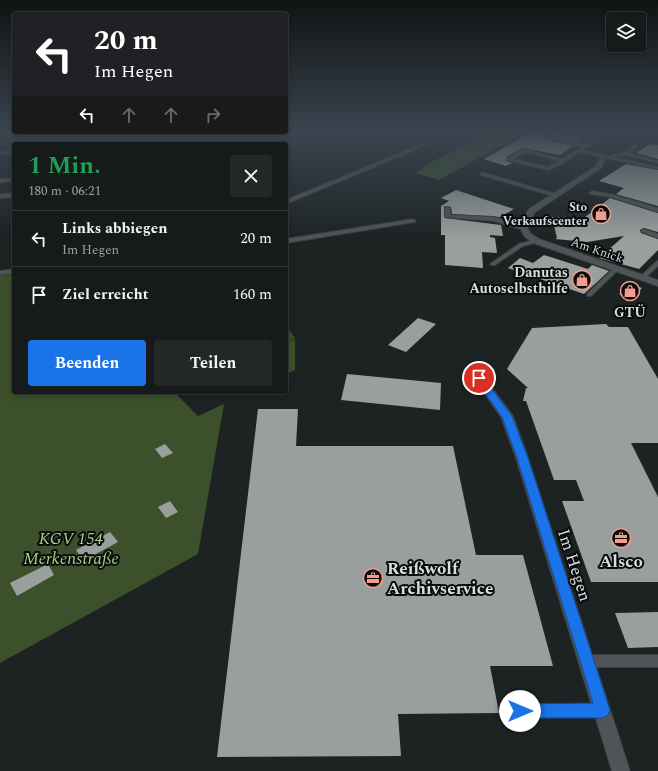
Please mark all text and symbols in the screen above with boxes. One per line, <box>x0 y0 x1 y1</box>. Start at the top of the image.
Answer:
map controls <box>606 12 646 52</box>
button: layers <box>606 12 646 52</box>
text: 20 m <box>94 19 158 62</box>
icon: left <box>28 28 80 80</box>
text: Im Hegen <box>94 58 173 85</box>
icon: left <box>76 104 98 126</box>
icon: ahead <box>118 104 140 126</box>
icon: ahead <box>160 104 182 126</box>
icon: right <box>202 104 224 126</box>
text: 1 Min. <box>28 148 101 184</box>
button: close <box>230 155 272 197</box>
text: 180 m · 06:21 <box>28 181 101 201</box>
place label: Sto Verkaufscenter <box>503 198 588 231</box>
shop icon: Sto Verkaufscenter <box>590 203 612 225</box>
text: Links abbiegen <box>62 217 167 240</box>
text: 20 m <box>240 227 272 250</box>
icon: left <box>28 228 50 250</box>
street label: Am Knick <box>568 233 626 268</box>
text: Im Hegen <box>62 240 119 260</box>
place label: Danutas Autoselbsthilfe <box>469 262 568 299</box>
shop icon: Danutas Autoselbsthilfe <box>571 269 593 291</box>
shop icon: GTÜ <box>619 280 641 302</box>
text: Ziel erreicht <box>62 283 148 306</box>
text: 160 m <box>233 283 272 306</box>
icon: arrive <box>28 284 50 306</box>
place label: GTÜ <box>614 302 646 323</box>
button: Beenden <box>28 340 146 386</box>
button: Teilen <box>154 340 272 386</box>
pin <box>462 361 496 395</box>
icon: arrive <box>468 367 490 389</box>
park label: KGV 154 Merkenstraße <box>23 526 119 572</box>
street label: Im Hegen <box>550 526 598 605</box>
office icon: Alsco <box>610 527 632 549</box>
place label: Alsco <box>599 549 643 575</box>
place label: Reißwolf Archivservice <box>387 556 493 602</box>
office icon: Reißwolf Archivservice <box>362 567 384 589</box>
position arrow <box>499 690 541 732</box>

